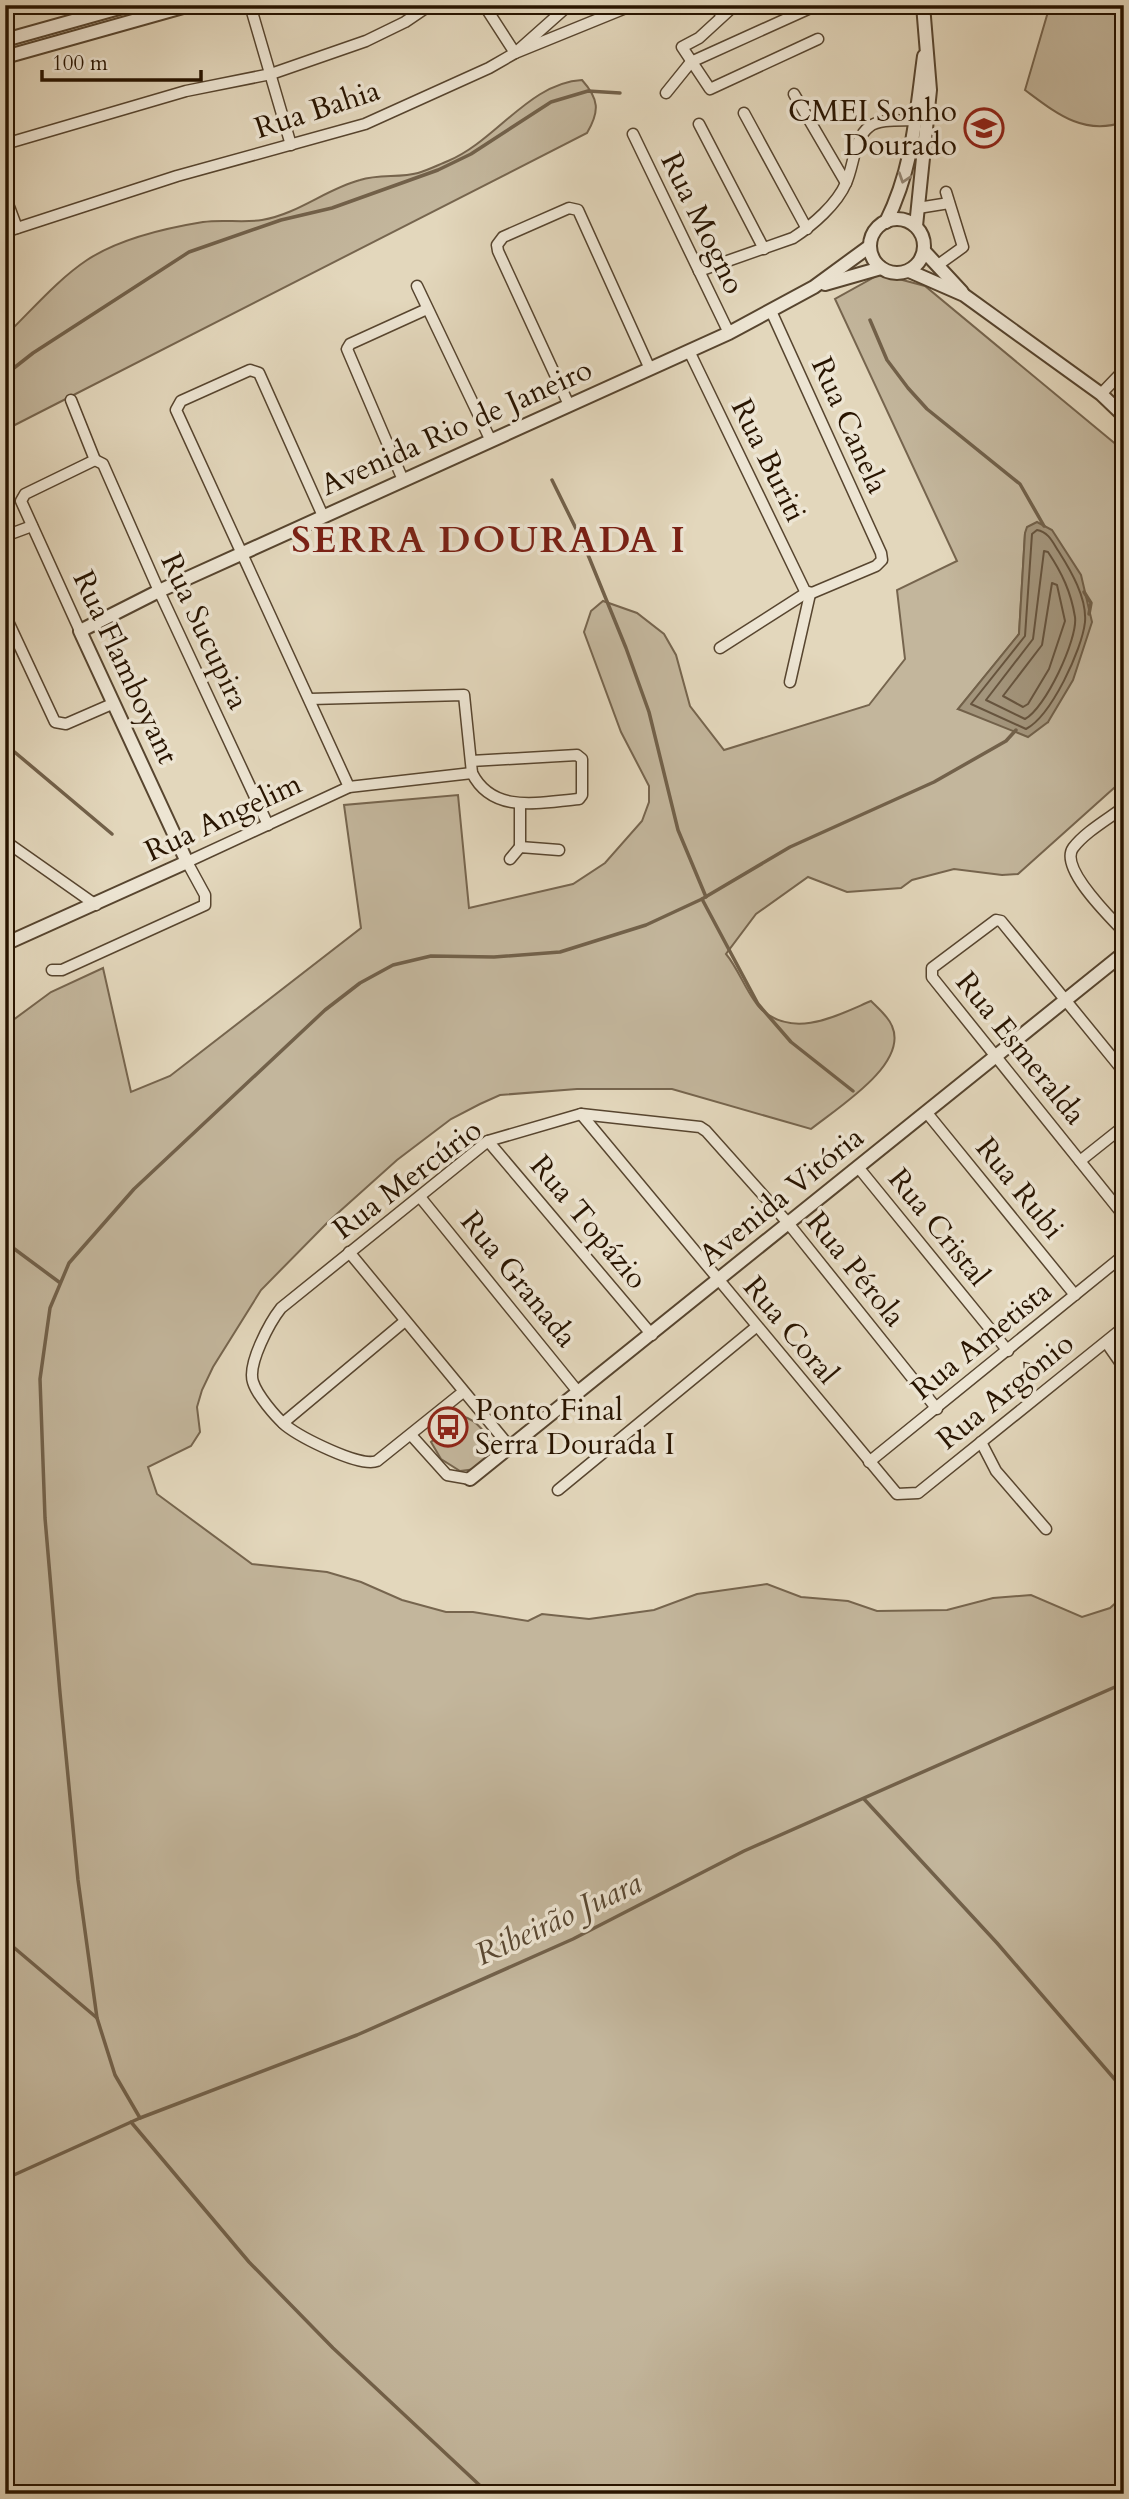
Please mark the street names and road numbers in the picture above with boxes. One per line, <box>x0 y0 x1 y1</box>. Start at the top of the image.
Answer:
street label: Rua Bahia <box>249 70 385 149</box>
street label: Rua Mogno <box>651 146 754 301</box>
street label: Avenida Rio de Janeiro <box>314 349 598 506</box>
street label: Rua Canela <box>801 350 898 500</box>
street label: Rua Buriti <box>721 392 816 529</box>
street label: Rua Sucupira <box>150 546 259 716</box>
street label: Rua Flamboyant <box>63 564 189 771</box>
street label: Rua Angelim <box>138 763 309 872</box>
street label: Rua Esmeralda <box>946 963 1095 1134</box>
street label: Rua Mercúrio <box>324 1110 490 1249</box>
street label: Avenida Vitória <box>690 1117 872 1276</box>
street label: Rua Rubi <box>966 1129 1073 1248</box>
street label: Rua Topázio <box>520 1147 657 1298</box>
street label: Rua Cristal <box>878 1160 999 1295</box>
street label: Rua Granada <box>451 1202 586 1356</box>
street label: Rua Pérola <box>796 1203 915 1336</box>
street label: Rua Coral <box>733 1268 848 1393</box>
street label: Rua Ametista <box>903 1271 1060 1409</box>
street label: Rua Argônio <box>928 1323 1082 1459</box>

